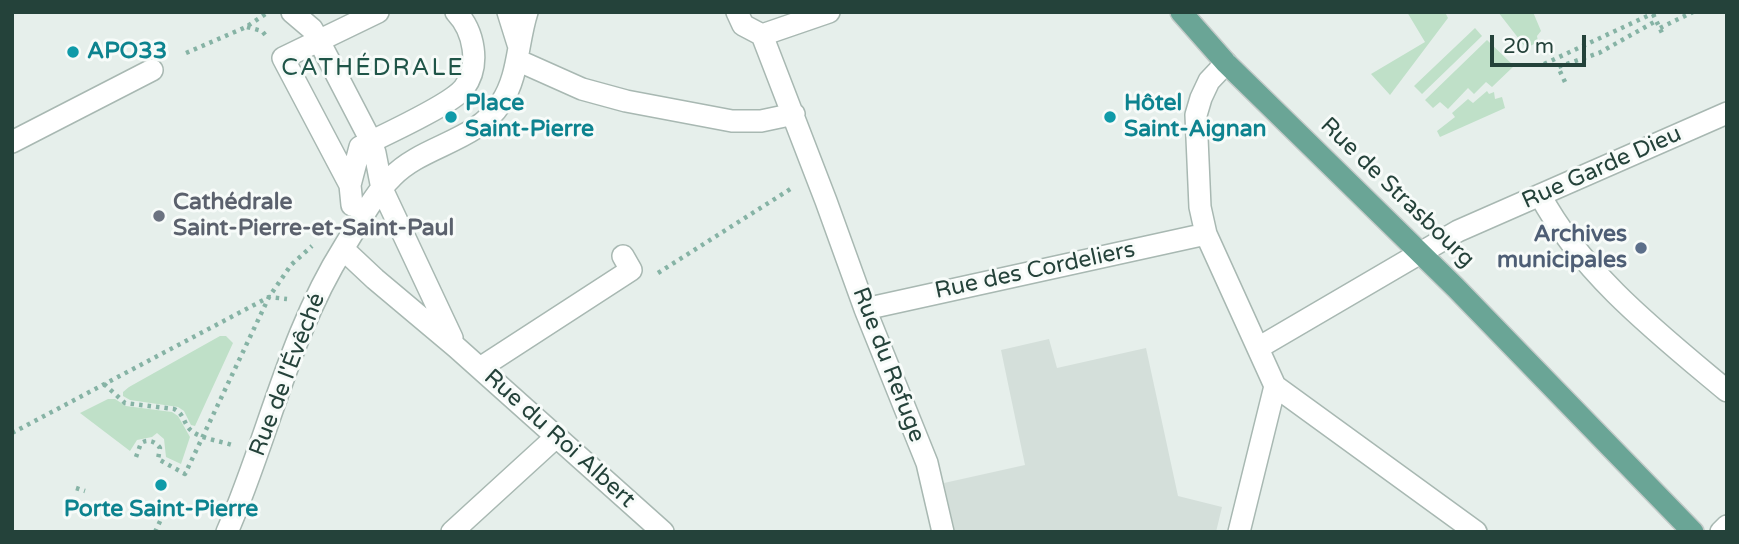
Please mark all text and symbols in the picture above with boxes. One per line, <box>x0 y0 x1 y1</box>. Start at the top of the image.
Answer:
scale bar <box>1494 21 1590 65</box>
text: 20 m <box>1503 34 1554 59</box>
place label: APO33 <box>87 38 167 66</box>
marker: APO33 <box>65 44 81 60</box>
district label: CATHÉDRALE <box>283 55 463 83</box>
place label: Place Saint-Pierre <box>465 90 594 144</box>
place label: Hôtel Saint-Aignan <box>1124 90 1267 144</box>
marker: Place Saint-Pierre <box>443 109 459 125</box>
marker: Hôtel Saint-Aignan <box>1102 109 1118 125</box>
street label: Rue de Strasbourg <box>1314 112 1480 274</box>
street label: Rue Garde Dieu <box>1518 121 1686 215</box>
place label: Cathédrale Saint-Pierre-et-Saint-Paul <box>173 189 454 243</box>
marker: Cathédrale Saint-Pierre-et-Saint-Paul <box>151 208 167 224</box>
place label: Archives municipales <box>1497 221 1627 275</box>
street label: Rue des Cordeliers <box>932 236 1138 306</box>
marker: Archives municipales <box>1633 240 1649 256</box>
street label: Rue du Refuge <box>846 284 930 446</box>
street label: Rue de l'Évêché <box>244 290 332 460</box>
street label: Rue du Roi Albert <box>478 364 640 514</box>
marker: Porte Saint-Pierre <box>153 477 169 493</box>
place label: Porte Saint-Pierre <box>64 496 258 524</box>

